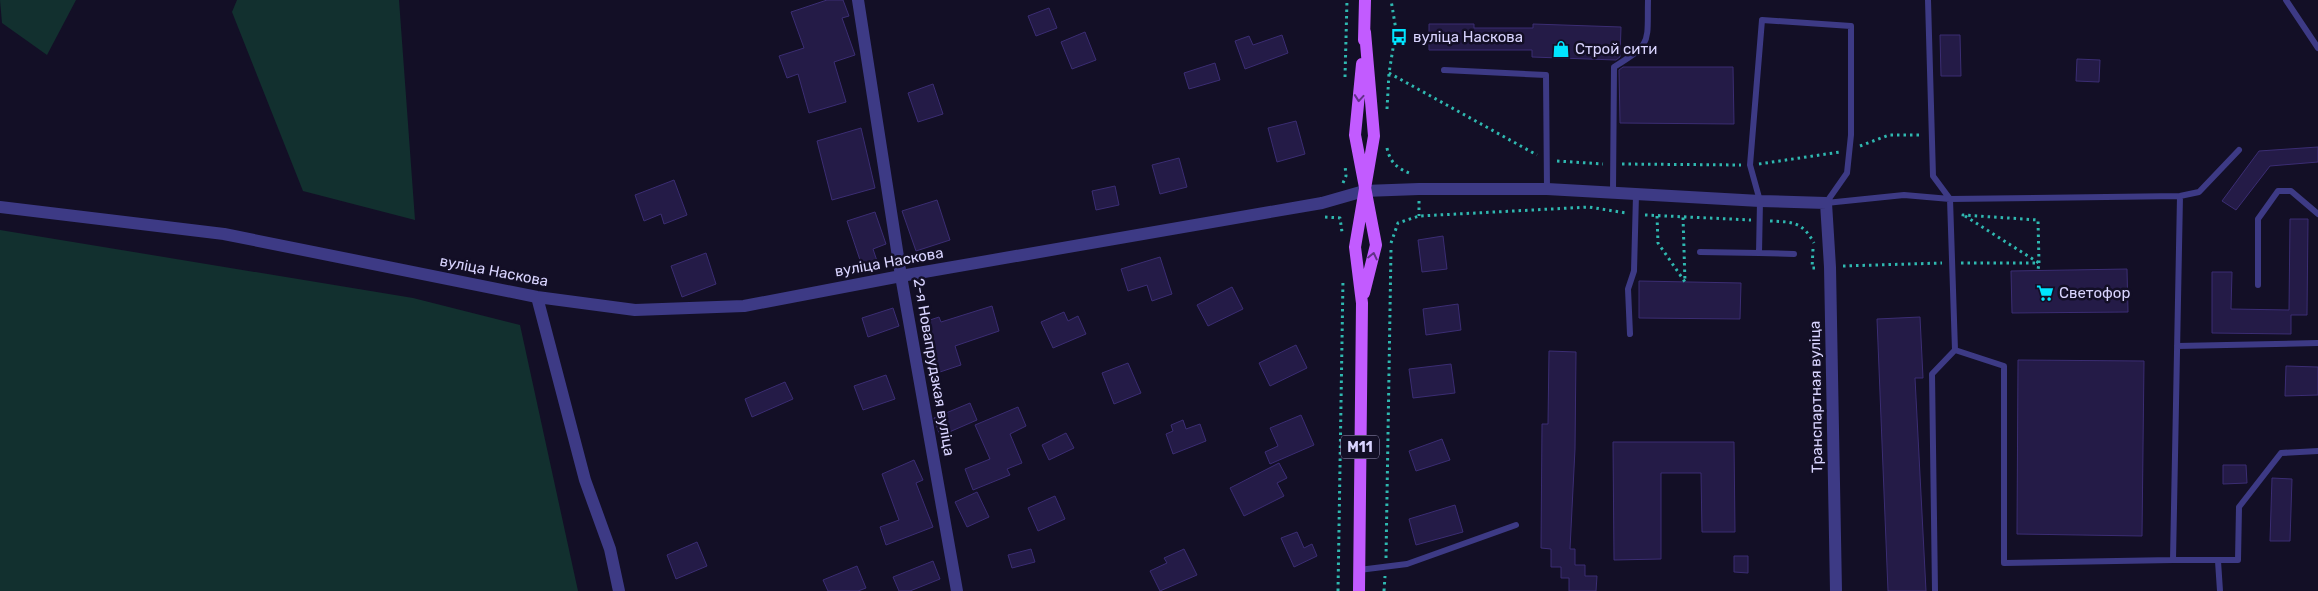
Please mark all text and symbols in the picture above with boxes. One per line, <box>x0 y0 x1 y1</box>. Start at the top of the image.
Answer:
bus stop icon: вуліца Наскова <box>1389 27 1409 47</box>
place label: вуліца Наскова <box>1413 28 1523 46</box>
shop icon: Строй сити <box>1551 39 1571 59</box>
place label: Строй сити <box>1575 40 1657 58</box>
one-way arrow <box>1353 94 1364 102</box>
street label: вуліца Наскова <box>833 244 945 280</box>
one-way arrow <box>1367 251 1378 260</box>
street label: вуліца Наскова <box>438 252 550 290</box>
street label: 2-я Новапрудзкая вуліца <box>909 277 959 457</box>
supermarket icon: Светофор <box>2035 283 2055 303</box>
place label: Светофор <box>2059 284 2130 302</box>
street label: Транспартная вуліца <box>1806 321 1826 473</box>
road number: М11 <box>1341 436 1379 458</box>

